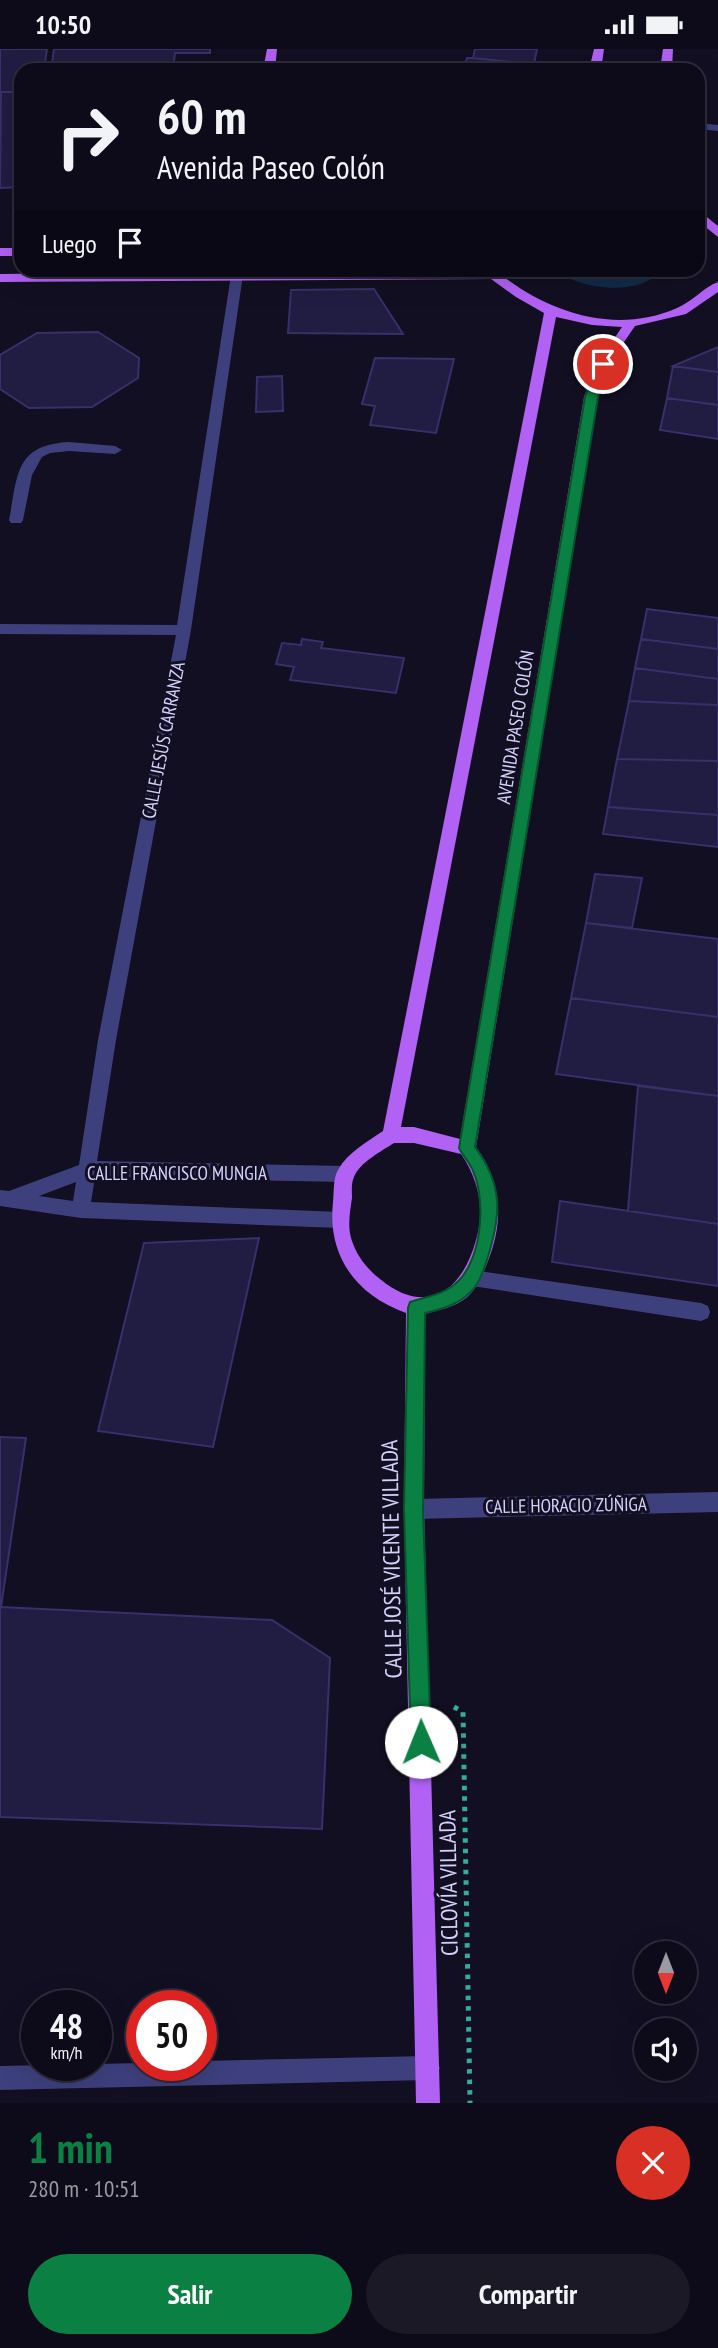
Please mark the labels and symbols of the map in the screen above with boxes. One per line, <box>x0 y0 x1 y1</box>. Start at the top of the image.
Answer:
pin <box>573 334 633 394</box>
street label: AVENIDA PASEO COLÓN <box>491 648 539 806</box>
street label: CALLE JESÚS CARRANZA <box>136 659 190 820</box>
street label: CALLE FRANCISCO MUNGIA <box>87 1161 267 1185</box>
street label: CALLE JOSÉ VICENTE VILLADA <box>374 1439 408 1679</box>
street label: CALLE HORACIO ZÚÑIGA <box>485 1492 647 1518</box>
position arrow <box>384 1705 458 1779</box>
street label: CICLOVÍA VILLADA <box>432 1810 464 1956</box>
north arrow <box>634 1941 696 2004</box>
speed limit sign: 50 <box>126 1990 217 2081</box>

